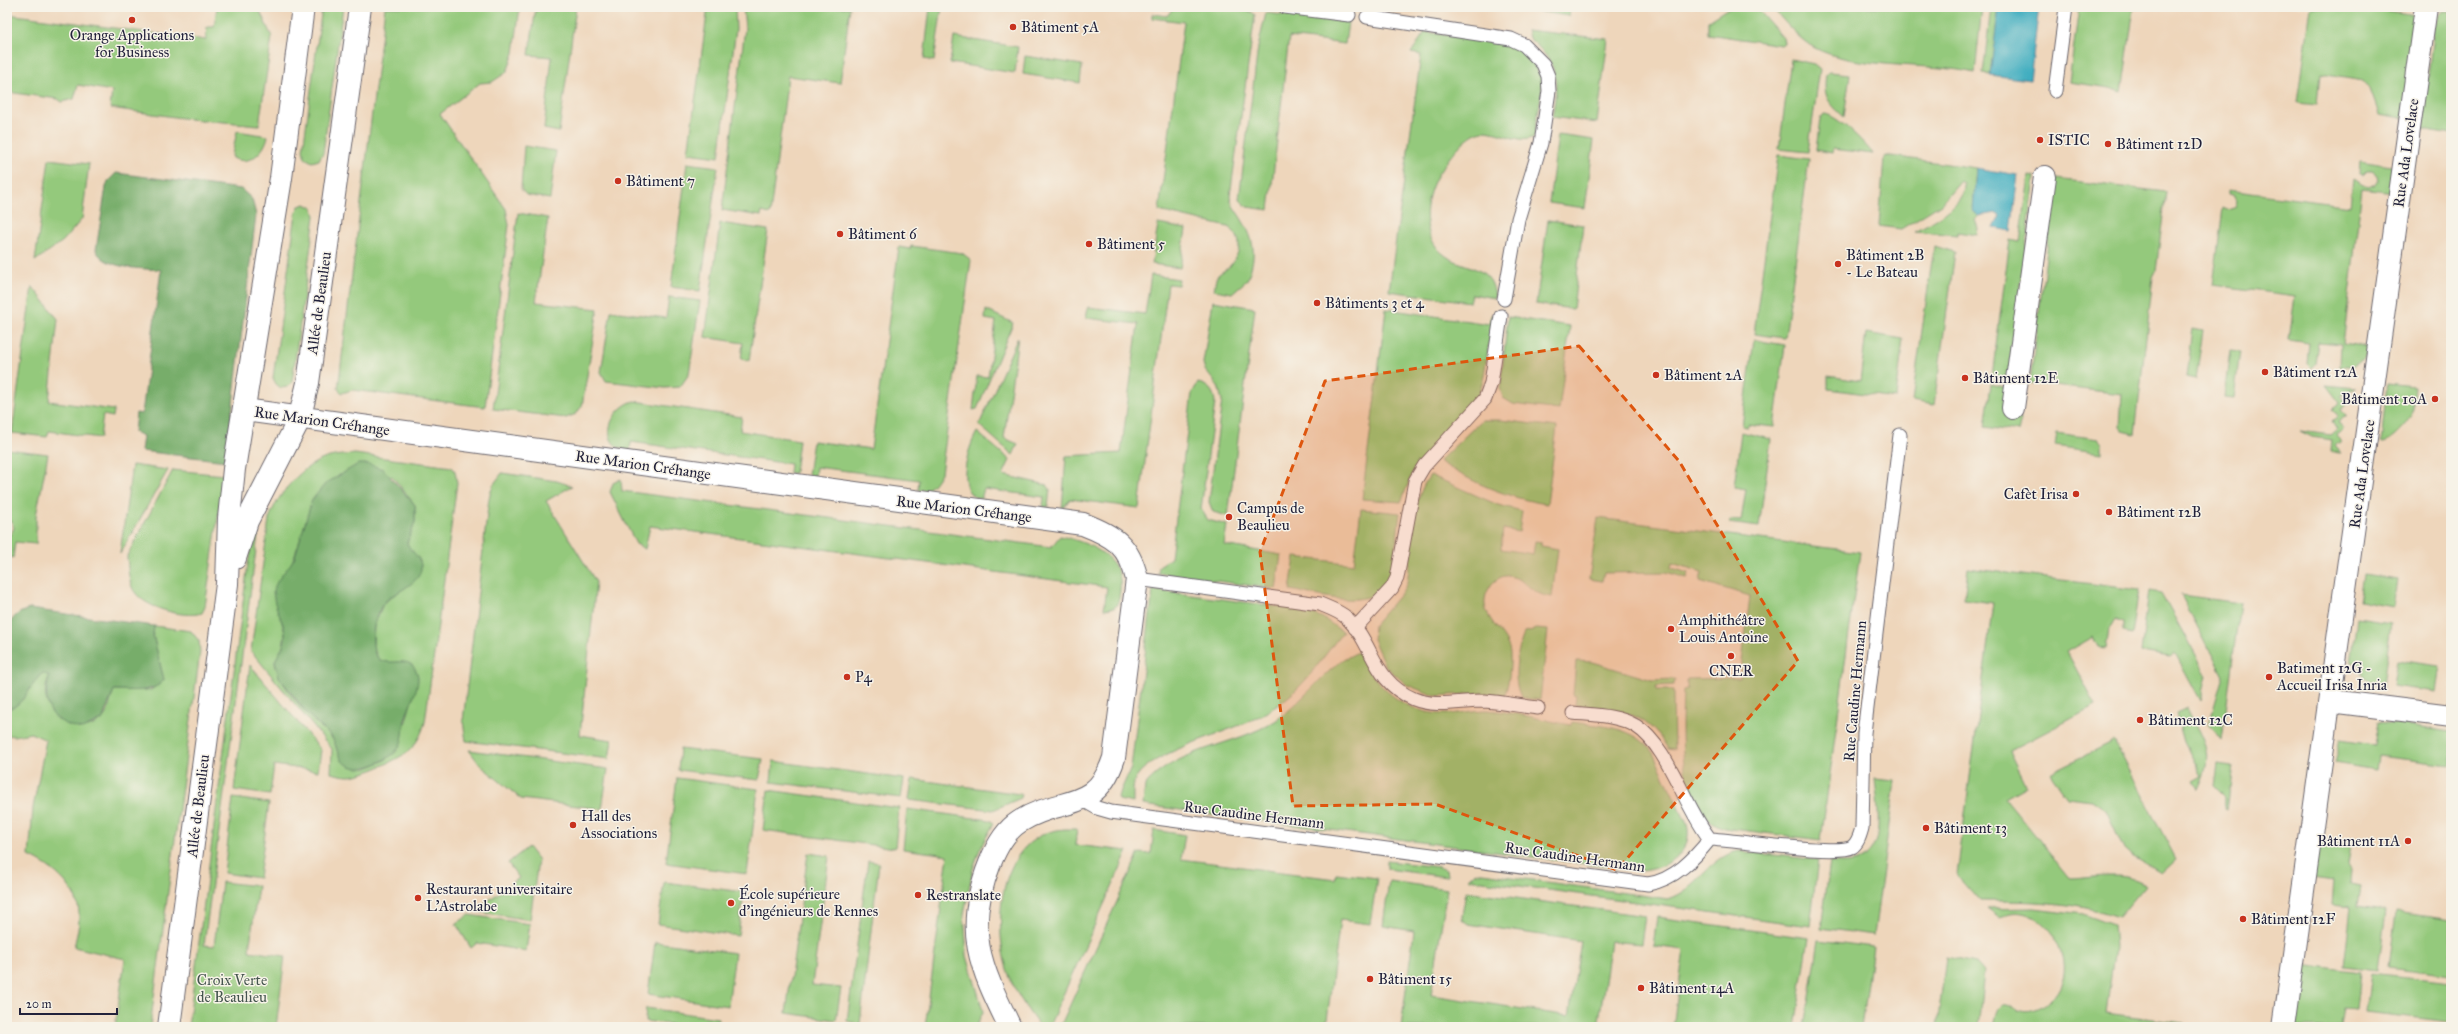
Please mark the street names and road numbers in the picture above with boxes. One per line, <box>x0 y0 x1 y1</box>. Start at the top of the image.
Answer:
street label: Rue Ada Lovelace <box>2389 97 2423 209</box>
street label: Allée de Beaulieu <box>303 250 335 357</box>
street label: Rue Marion Créhange <box>253 403 391 439</box>
street label: Rue Ada Lovelace <box>2345 418 2379 530</box>
street label: Rue Marion Créhange <box>574 447 712 483</box>
street label: Rue Marion Créhange <box>895 492 1033 526</box>
street label: Rue Caudine Hermann <box>1840 620 1870 762</box>
street label: Allée de Beaulieu <box>183 753 213 860</box>
street label: Rue Caudine Hermann <box>1183 797 1325 833</box>
street label: Rue Caudine Hermann <box>1504 838 1646 876</box>

